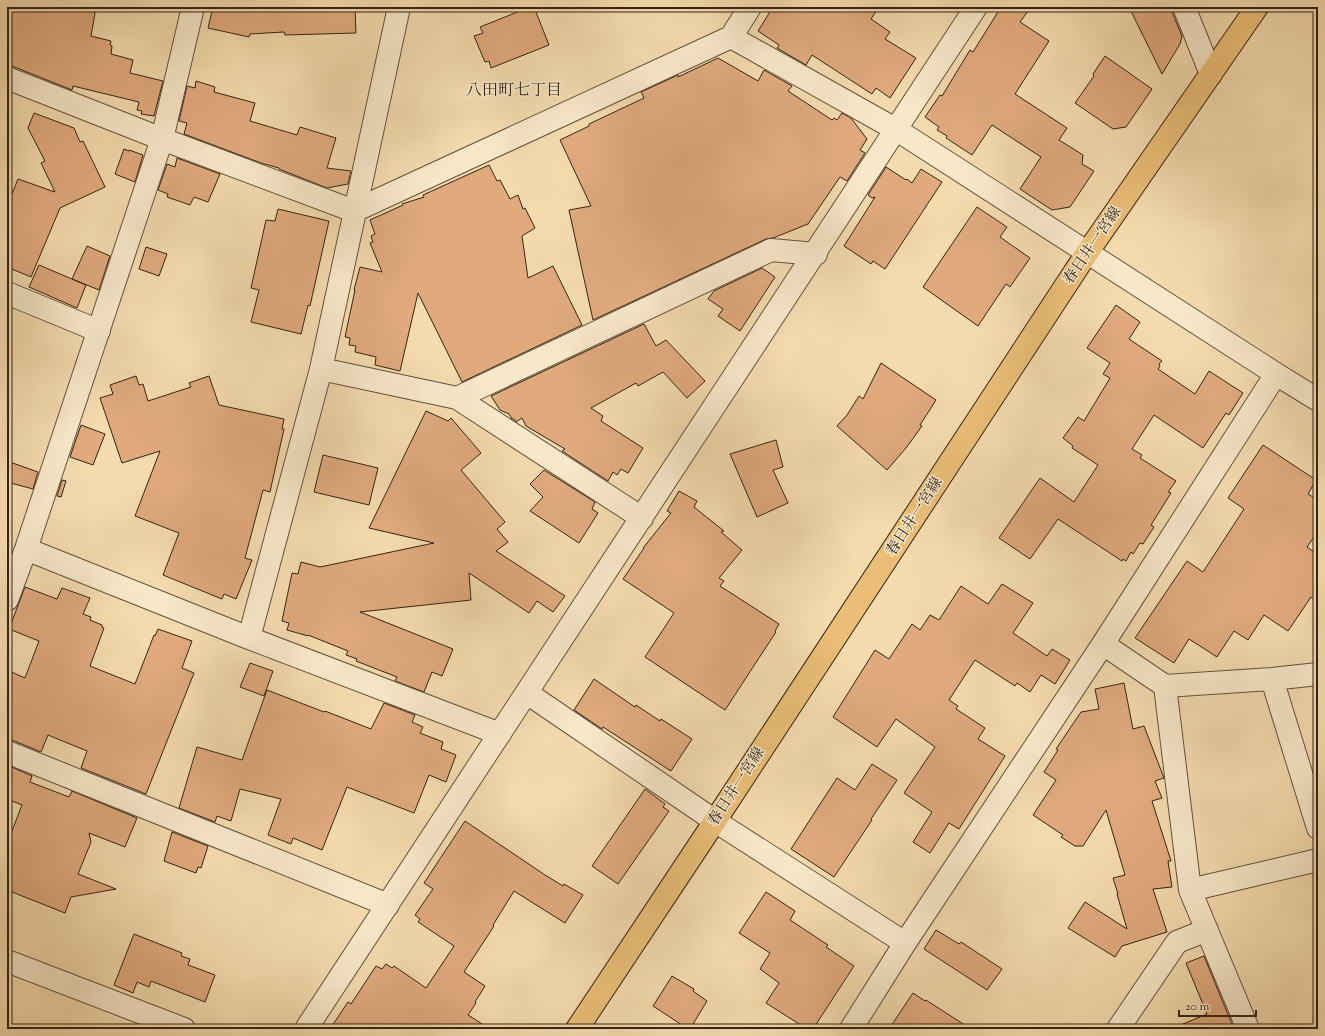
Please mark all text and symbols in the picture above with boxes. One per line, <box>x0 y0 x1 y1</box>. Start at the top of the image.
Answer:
district label: 八田町七丁目 <box>466 80 562 103</box>
street label: 春日井一宮線 <box>1059 203 1127 289</box>
street label: 春日井一宮線 <box>882 474 948 560</box>
street label: 春日井一宮線 <box>704 744 770 830</box>
scale bar <box>1179 992 1256 1018</box>
text: 20 m <box>1185 998 1210 1016</box>

